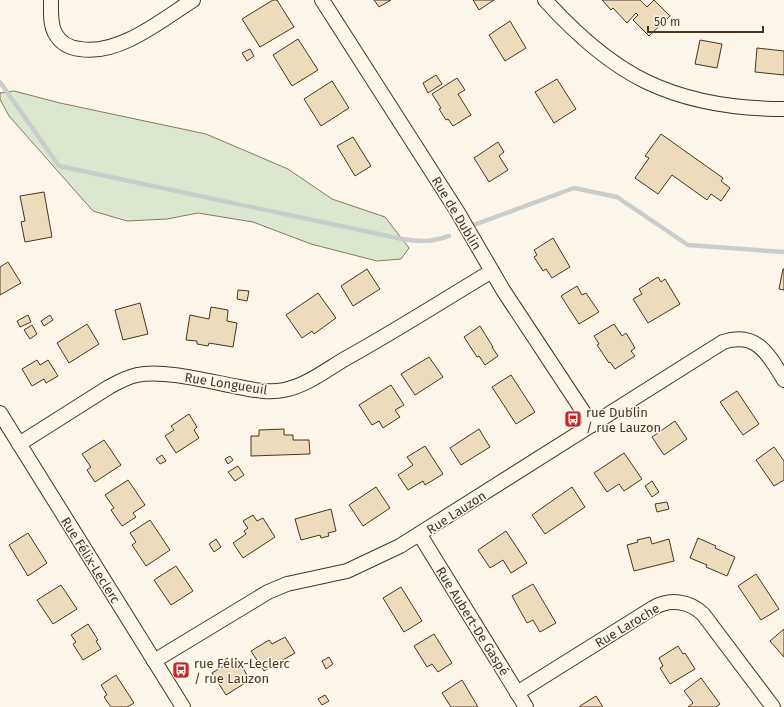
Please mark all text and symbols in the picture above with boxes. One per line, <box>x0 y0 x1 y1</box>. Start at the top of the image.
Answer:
scale bar <box>648 8 763 34</box>
text: 50 m <box>654 15 680 29</box>
street label: Rue de Dublin <box>429 174 484 253</box>
street label: Rue Longueuil <box>183 370 269 397</box>
place label: rue Dublin / rue Lauzon <box>586 405 661 435</box>
bus stop icon: rue Dublin / rue Lauzon <box>563 409 583 429</box>
street label: Rue Lauzon <box>424 488 489 537</box>
street label: Rue Félix-Leclerc <box>58 514 123 606</box>
street label: Rue Aubert-De Gaspé <box>433 564 512 678</box>
street label: Rue Laroche <box>592 600 662 651</box>
place label: rue Félix-Leclerc / rue Lauzon <box>194 656 290 686</box>
bus stop icon: rue Félix-Leclerc / rue Lauzon <box>171 660 191 680</box>

